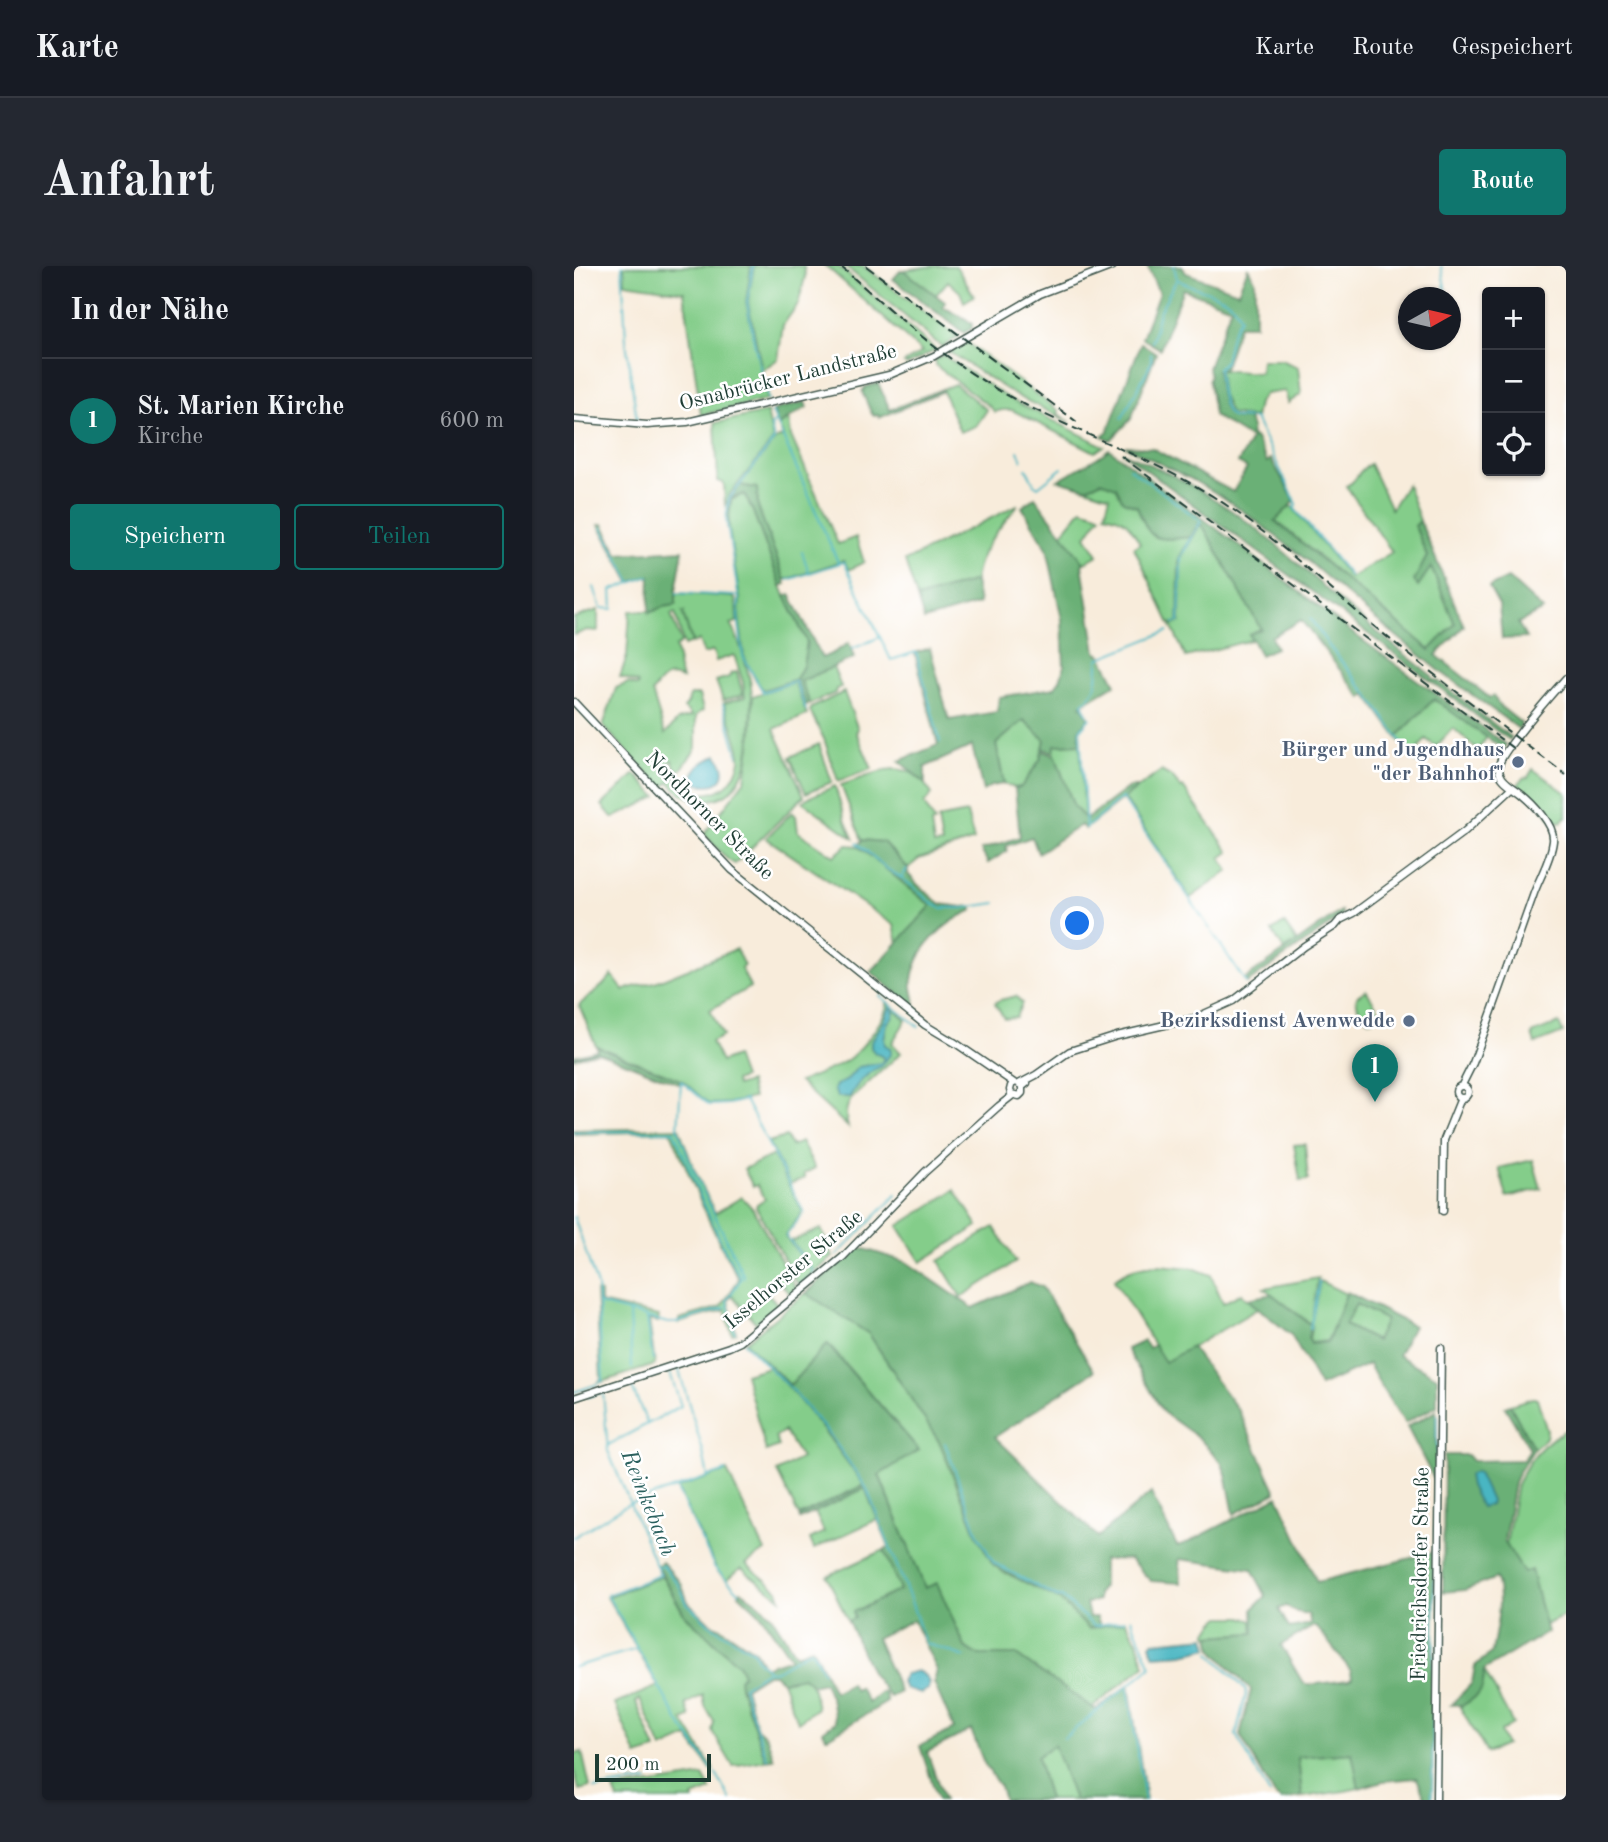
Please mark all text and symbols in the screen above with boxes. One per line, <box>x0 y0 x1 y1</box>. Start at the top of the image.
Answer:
text: Karte <box>35 32 119 65</box>
text: Karte <box>1255 36 1314 60</box>
text: Route <box>1352 36 1414 60</box>
text: Gespeichert <box>1452 36 1573 60</box>
button: Route <box>1439 149 1566 215</box>
text: Anfahrt <box>42 158 215 207</box>
north arrow <box>1398 287 1461 350</box>
map controls <box>1482 287 1545 476</box>
button: + <box>1482 287 1545 350</box>
text: In der Nähe <box>70 296 229 326</box>
street label: Osnabrücker Landstraße <box>677 341 899 415</box>
button: − <box>1482 350 1545 413</box>
text: St. Marien Kirche <box>137 394 344 420</box>
text: 1 <box>86 409 100 432</box>
text: 600 m <box>439 409 504 432</box>
button: locate <box>1482 413 1545 476</box>
text: Kirche <box>137 425 203 448</box>
button: Speichern <box>70 504 280 570</box>
button: Teilen <box>294 504 504 570</box>
place label: Bürger und Jugendhaus "der Bahnhof" <box>1281 740 1504 785</box>
street label: Nordhorner Straße <box>641 748 777 884</box>
marker: Bürger und Jugendhaus "der Bahnhof" <box>1510 754 1526 770</box>
your location <box>1060 906 1094 940</box>
place label: Bezirksdienst Avenwedde <box>1160 1011 1395 1032</box>
marker: Bezirksdienst Avenwedde <box>1401 1013 1417 1029</box>
pin: 1 <box>1352 1044 1398 1102</box>
street label: Isselhorster Straße <box>721 1206 867 1334</box>
water label: Reinkebach <box>616 1446 680 1560</box>
street label: Friedrichsdorfer Straße <box>1409 1467 1433 1681</box>
scale bar <box>595 1751 710 1783</box>
text: 200 m <box>606 1756 659 1775</box>

